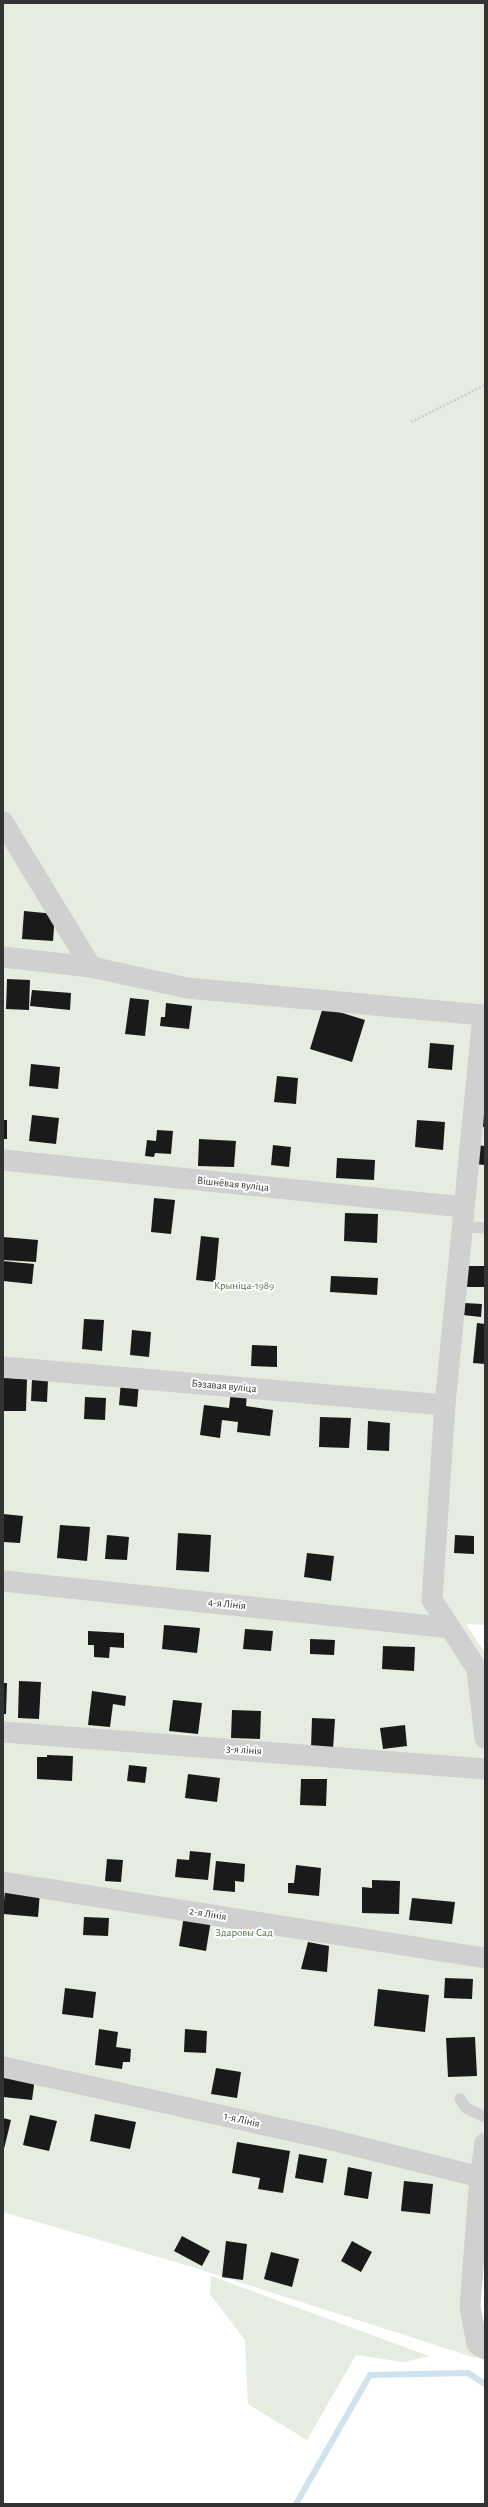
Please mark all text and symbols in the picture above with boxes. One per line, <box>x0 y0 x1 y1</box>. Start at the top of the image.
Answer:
street label: Вішнёвая вуліца <box>196 1174 270 1194</box>
park label: Крыніца-1989 <box>214 1279 274 1293</box>
street label: Бэзавая вуліца <box>191 1377 257 1395</box>
street label: 4-я Лінія <box>207 1595 247 1613</box>
street label: 3-я лінія <box>226 1742 262 1758</box>
street label: 2-я Лінія <box>188 1905 228 1923</box>
park label: Здаровы Сад <box>215 1926 273 1940</box>
street label: 1-я Лінія <box>223 2109 261 2131</box>

